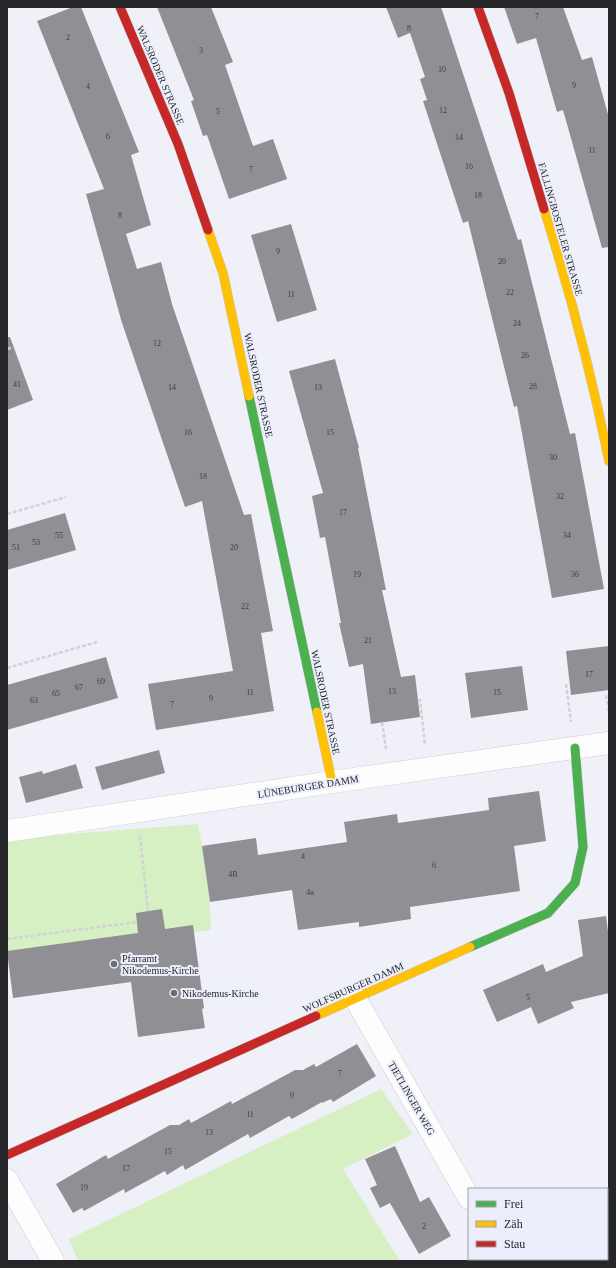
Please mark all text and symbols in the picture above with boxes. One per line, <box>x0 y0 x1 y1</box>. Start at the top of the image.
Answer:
house number: 7 <box>535 12 539 21</box>
street label: WALSRODER STRASSE <box>135 24 186 126</box>
house number: 8 <box>407 24 411 33</box>
house number: 2 <box>66 33 70 42</box>
house number: 3 <box>199 46 203 55</box>
house number: 10 <box>438 65 446 74</box>
house number: 9 <box>572 81 576 90</box>
house number: 4 <box>86 82 90 91</box>
house number: 12 <box>439 106 447 115</box>
house number: 5 <box>216 107 220 116</box>
house number: 6 <box>106 132 110 141</box>
house number: 14 <box>455 133 463 142</box>
house number: 11 <box>588 146 596 155</box>
street label: FALLINGBOSTELER STRASSE <box>536 161 585 297</box>
house number: 16 <box>465 162 473 171</box>
house number: 7 <box>249 165 253 174</box>
house number: 18 <box>474 191 482 200</box>
house number: 8 <box>118 211 122 220</box>
house number: 9 <box>276 247 280 256</box>
house number: 20 <box>498 257 506 266</box>
house number: 22 <box>506 288 514 297</box>
house number: 11 <box>287 290 295 299</box>
house number: 24 <box>513 319 521 328</box>
street label: WALSRODER STRASSE <box>242 332 275 438</box>
house number: 12 <box>153 339 161 348</box>
house number: 26 <box>521 351 529 360</box>
house number: 41 <box>13 380 21 389</box>
house number: 28 <box>529 382 537 391</box>
house number: 14 <box>168 383 176 392</box>
house number: 13 <box>314 383 322 392</box>
house number: 16 <box>184 428 192 437</box>
house number: 15 <box>326 428 334 437</box>
house number: 30 <box>549 453 557 462</box>
house number: 18 <box>199 472 207 481</box>
house number: 32 <box>556 492 564 501</box>
house number: 17 <box>339 508 347 517</box>
house number: 55 <box>55 531 63 540</box>
house number: 34 <box>563 531 571 540</box>
house number: 53 <box>32 538 40 547</box>
house number: 51 <box>12 543 20 552</box>
house number: 20 <box>230 543 238 552</box>
house number: 19 <box>353 570 361 579</box>
house number: 36 <box>571 570 579 579</box>
house number: 22 <box>241 602 249 611</box>
house number: 21 <box>364 636 372 645</box>
street label: WALSRODER STRASSE <box>309 649 342 755</box>
house number: 17 <box>585 670 593 679</box>
house number: 69 <box>97 677 105 686</box>
house number: 67 <box>75 683 83 692</box>
house number: 13 <box>388 687 396 696</box>
house number: 11 <box>246 688 254 697</box>
house number: 15 <box>493 688 501 697</box>
house number: 65 <box>52 689 60 698</box>
house number: 9 <box>209 694 213 703</box>
house number: 63 <box>30 696 38 705</box>
house number: 7 <box>170 700 174 709</box>
street label: LÜNEBURGER DAMM <box>257 773 359 800</box>
house number: 4 <box>301 852 305 861</box>
house number: 6 <box>432 861 436 870</box>
house number: 4B <box>228 870 238 879</box>
house number: 4a <box>306 888 314 897</box>
place label: Pfarramt Nikodemus-Kirche <box>122 953 199 976</box>
marker: Pfarramt Nikodemus-Kirche <box>109 959 119 969</box>
street label: WOLFSBURGER DAMM <box>301 960 405 1015</box>
marker: Nikodemus-Kirche <box>169 988 179 998</box>
place label: Nikodemus-Kirche <box>182 988 259 999</box>
house number: 5 <box>526 993 530 1002</box>
street label: TIETLINGER WEG <box>386 1059 437 1137</box>
house number: 7 <box>338 1069 342 1078</box>
house number: 9 <box>290 1091 294 1100</box>
house number: 11 <box>246 1110 254 1119</box>
house number: 13 <box>205 1128 213 1137</box>
house number: 15 <box>164 1147 172 1156</box>
house number: 17 <box>122 1164 130 1173</box>
house number: 19 <box>80 1183 88 1192</box>
legend <box>468 1188 608 1260</box>
text: Frei <box>504 1197 524 1211</box>
text: Zäh <box>504 1217 523 1231</box>
house number: 2 <box>422 1222 426 1231</box>
text: Stau <box>504 1237 525 1251</box>

